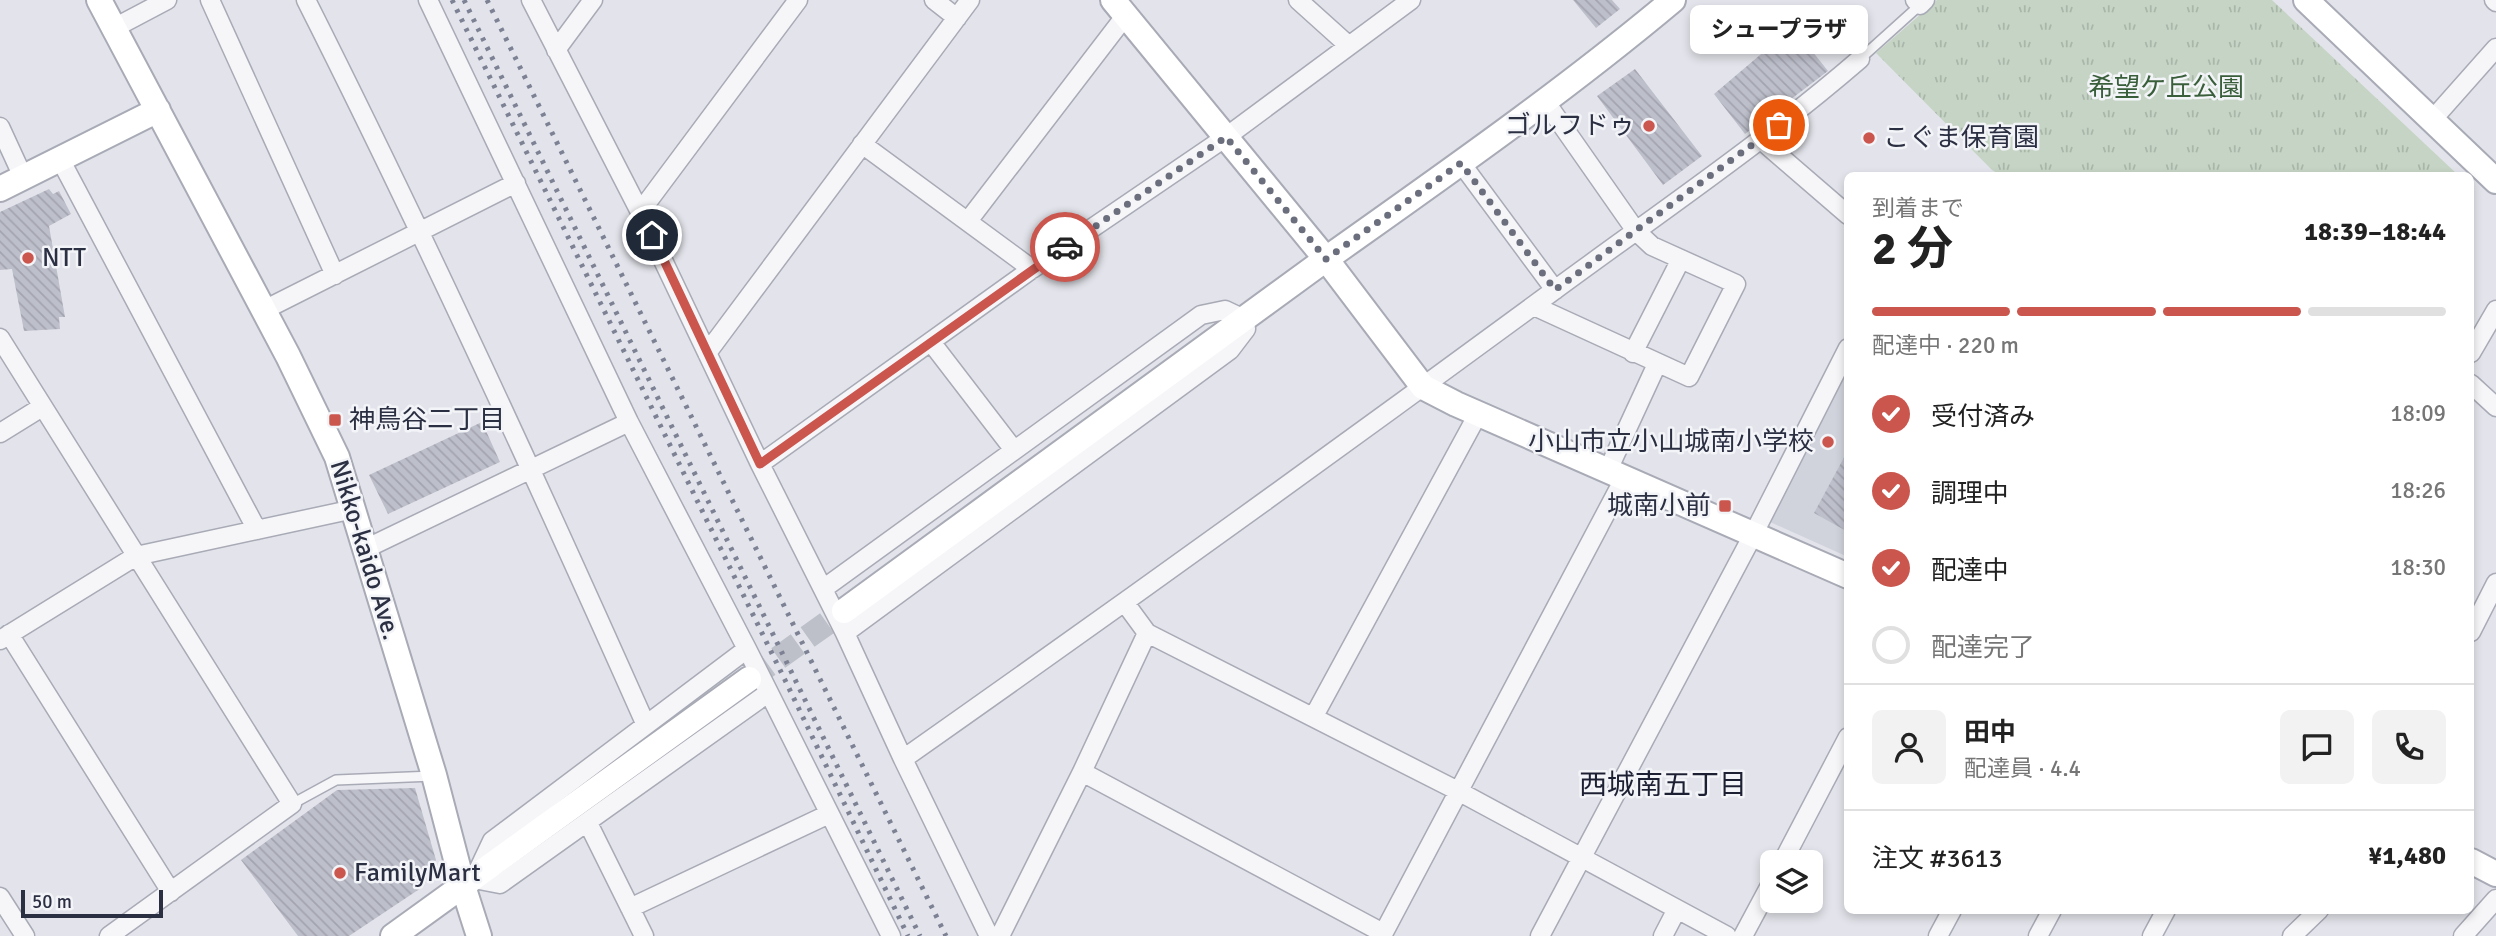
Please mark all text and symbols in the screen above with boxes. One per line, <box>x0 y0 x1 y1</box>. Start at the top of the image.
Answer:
callout: シュープラザ <box>1690 6 1868 55</box>
text: シュープラザ <box>1711 15 1847 44</box>
park label: 希望ケ丘公園 <box>2088 72 2244 104</box>
pin <box>1749 95 1809 155</box>
icon: bag <box>1760 106 1798 144</box>
place label: ゴルフドゥ <box>1505 110 1635 142</box>
marker: ゴルフドゥ <box>1641 118 1657 134</box>
place label: こぐま保育園 <box>1883 122 2039 154</box>
marker: こぐま保育園 <box>1861 130 1877 146</box>
text: 到着まで <box>1872 194 1964 223</box>
pin <box>622 205 682 265</box>
courier <box>1030 212 1100 282</box>
icon: home <box>633 216 671 254</box>
text: 18:39–18:44 <box>2304 216 2446 248</box>
text: 2 分 <box>1872 221 1953 277</box>
icon: car <box>1046 228 1084 266</box>
place label: NTT <box>42 242 86 274</box>
marker: NTT <box>20 250 36 266</box>
text: 配達中 · 220 m <box>1872 331 2019 360</box>
icon: check <box>1872 395 1910 433</box>
text: 18:09 <box>2390 399 2446 428</box>
text: 受付済み <box>1931 401 2035 433</box>
place label: 神鳥谷二丁目 <box>349 404 505 436</box>
marker: 神鳥谷二丁目 <box>327 412 343 428</box>
place label: 小山市立小山城南小学校 <box>1528 426 1814 458</box>
marker: 小山市立小山城南小学校 <box>1820 434 1836 450</box>
street label: Nikko-kaido Ave. <box>322 456 408 644</box>
icon: check <box>1872 472 1910 510</box>
text: 18:26 <box>2390 476 2446 505</box>
text: 調理中 <box>1931 478 2009 510</box>
place label: 城南小前 <box>1607 490 1711 522</box>
marker: 城南小前 <box>1717 498 1733 514</box>
icon: check <box>1872 549 1910 587</box>
text: 18:30 <box>2390 553 2446 582</box>
text: 配達中 <box>1931 555 2009 587</box>
text: 配達完了 <box>1931 632 2035 664</box>
button: person <box>1872 710 1946 784</box>
button: chat <box>2280 710 2354 784</box>
button: phone <box>2372 710 2446 784</box>
text: 田中 <box>1964 717 2016 749</box>
text: 配達員 · 4.4 <box>1964 754 2081 783</box>
district label: 西城南五丁目 <box>1579 768 1747 802</box>
text: ¥1,480 <box>2368 840 2446 872</box>
text: 注文 #3613 <box>1872 843 2003 875</box>
map controls <box>1760 850 1823 913</box>
button: layers <box>1760 850 1823 913</box>
place label: FamilyMart <box>354 857 481 889</box>
marker: FamilyMart <box>332 865 348 881</box>
scale bar <box>21 887 163 919</box>
text: 50 m <box>32 890 72 914</box>

